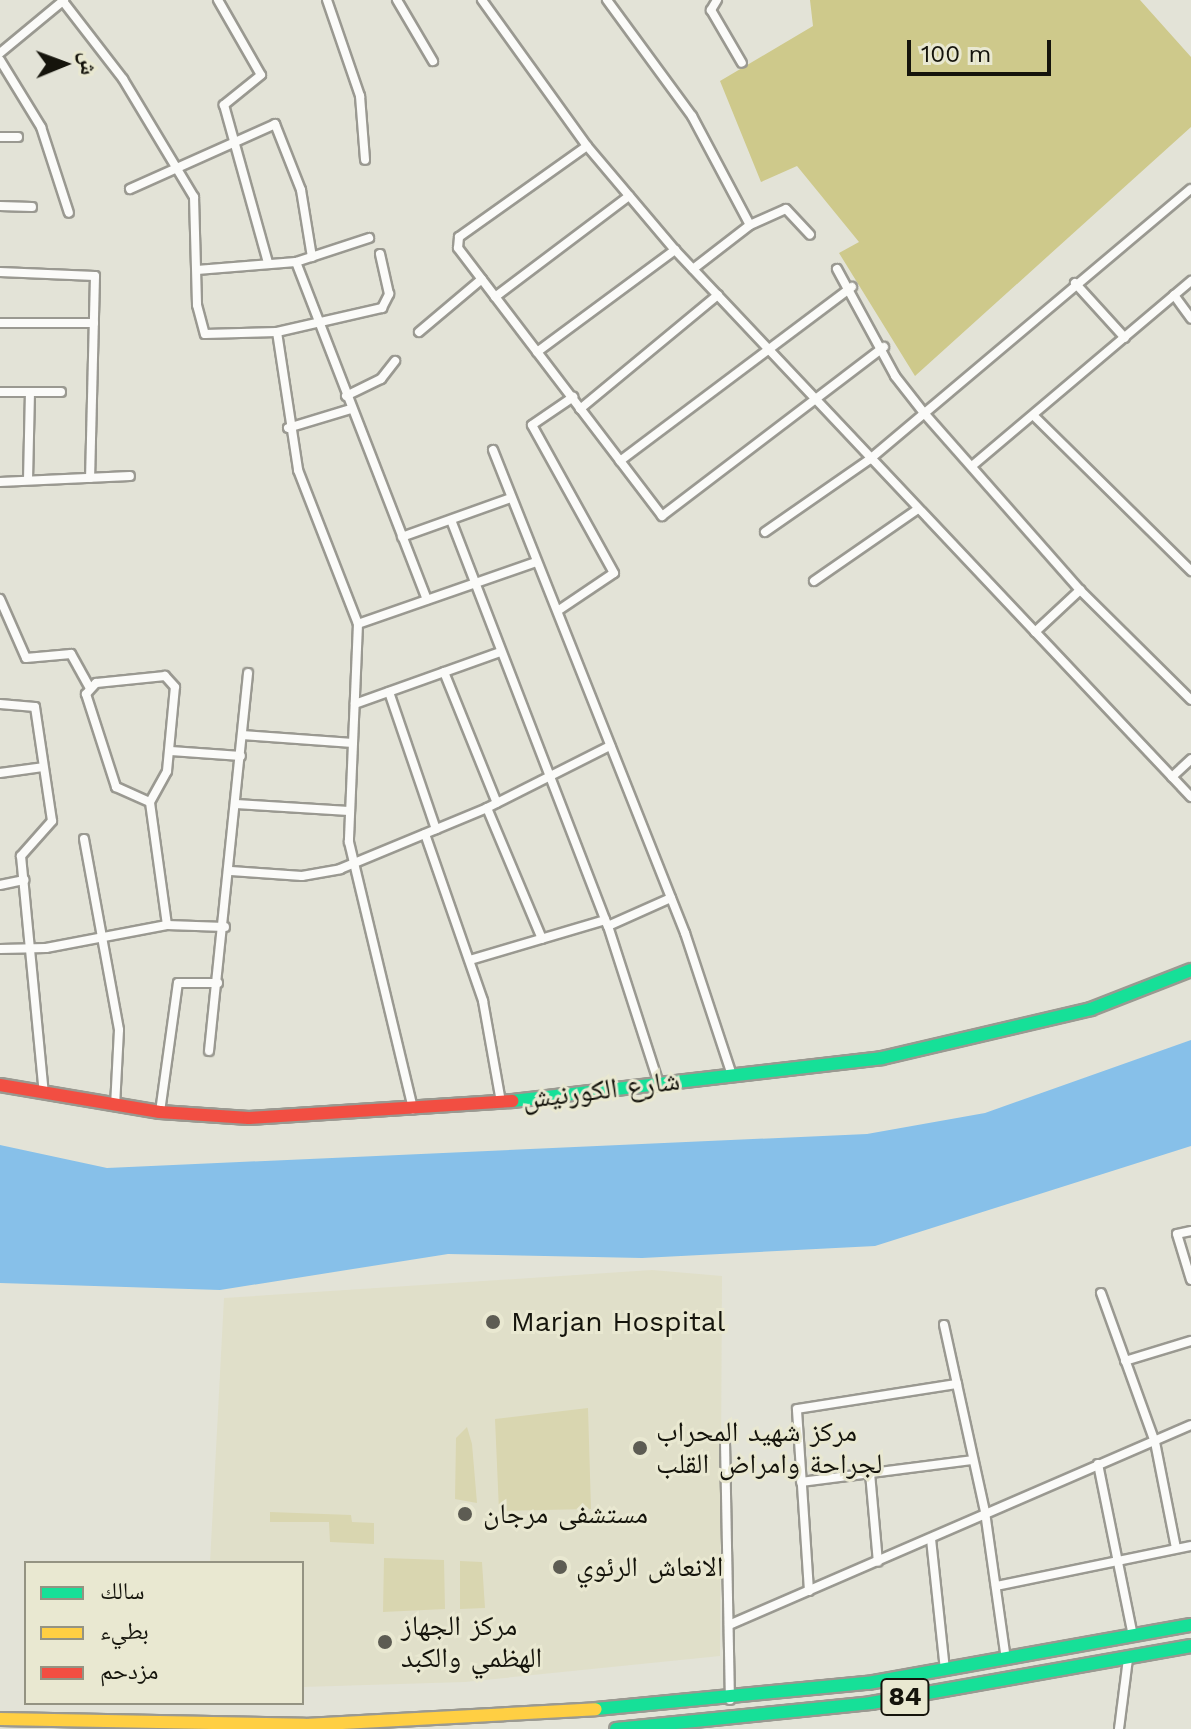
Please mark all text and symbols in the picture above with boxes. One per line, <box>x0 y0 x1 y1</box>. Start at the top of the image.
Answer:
north arrow <box>24 24 104 104</box>
scale bar <box>911 24 1055 74</box>
text: 100 m <box>921 40 991 68</box>
text: ش <box>76 52 101 75</box>
street label: شارع الكورنيش <box>520 1064 682 1116</box>
place label: Marjan Hospital <box>511 1305 725 1339</box>
marker: Marjan Hospital <box>482 1311 504 1333</box>
place label: مركز شهيد المحراب لجراحة وامراض القلب <box>656 1415 882 1481</box>
marker: مركز شهيد المحراب لجراحة وامراض القلب <box>631 1439 649 1457</box>
place label: مستشفى مرجان <box>483 1497 648 1531</box>
marker: مستشفى مرجان <box>454 1503 476 1525</box>
place label: الانعاش الرئوي <box>576 1550 723 1584</box>
marker: الانعاش الرئوي <box>551 1558 569 1576</box>
legend <box>24 1561 304 1705</box>
text: سالك <box>100 1577 145 1605</box>
place label: مركز الجهاز الهظمي والكبد <box>401 1609 542 1675</box>
text: بطيء <box>100 1617 149 1645</box>
marker: مركز الجهاز الهظمي والكبد <box>376 1633 394 1651</box>
text: مزدحم <box>100 1657 159 1685</box>
road number: 84 <box>879 1675 931 1719</box>

